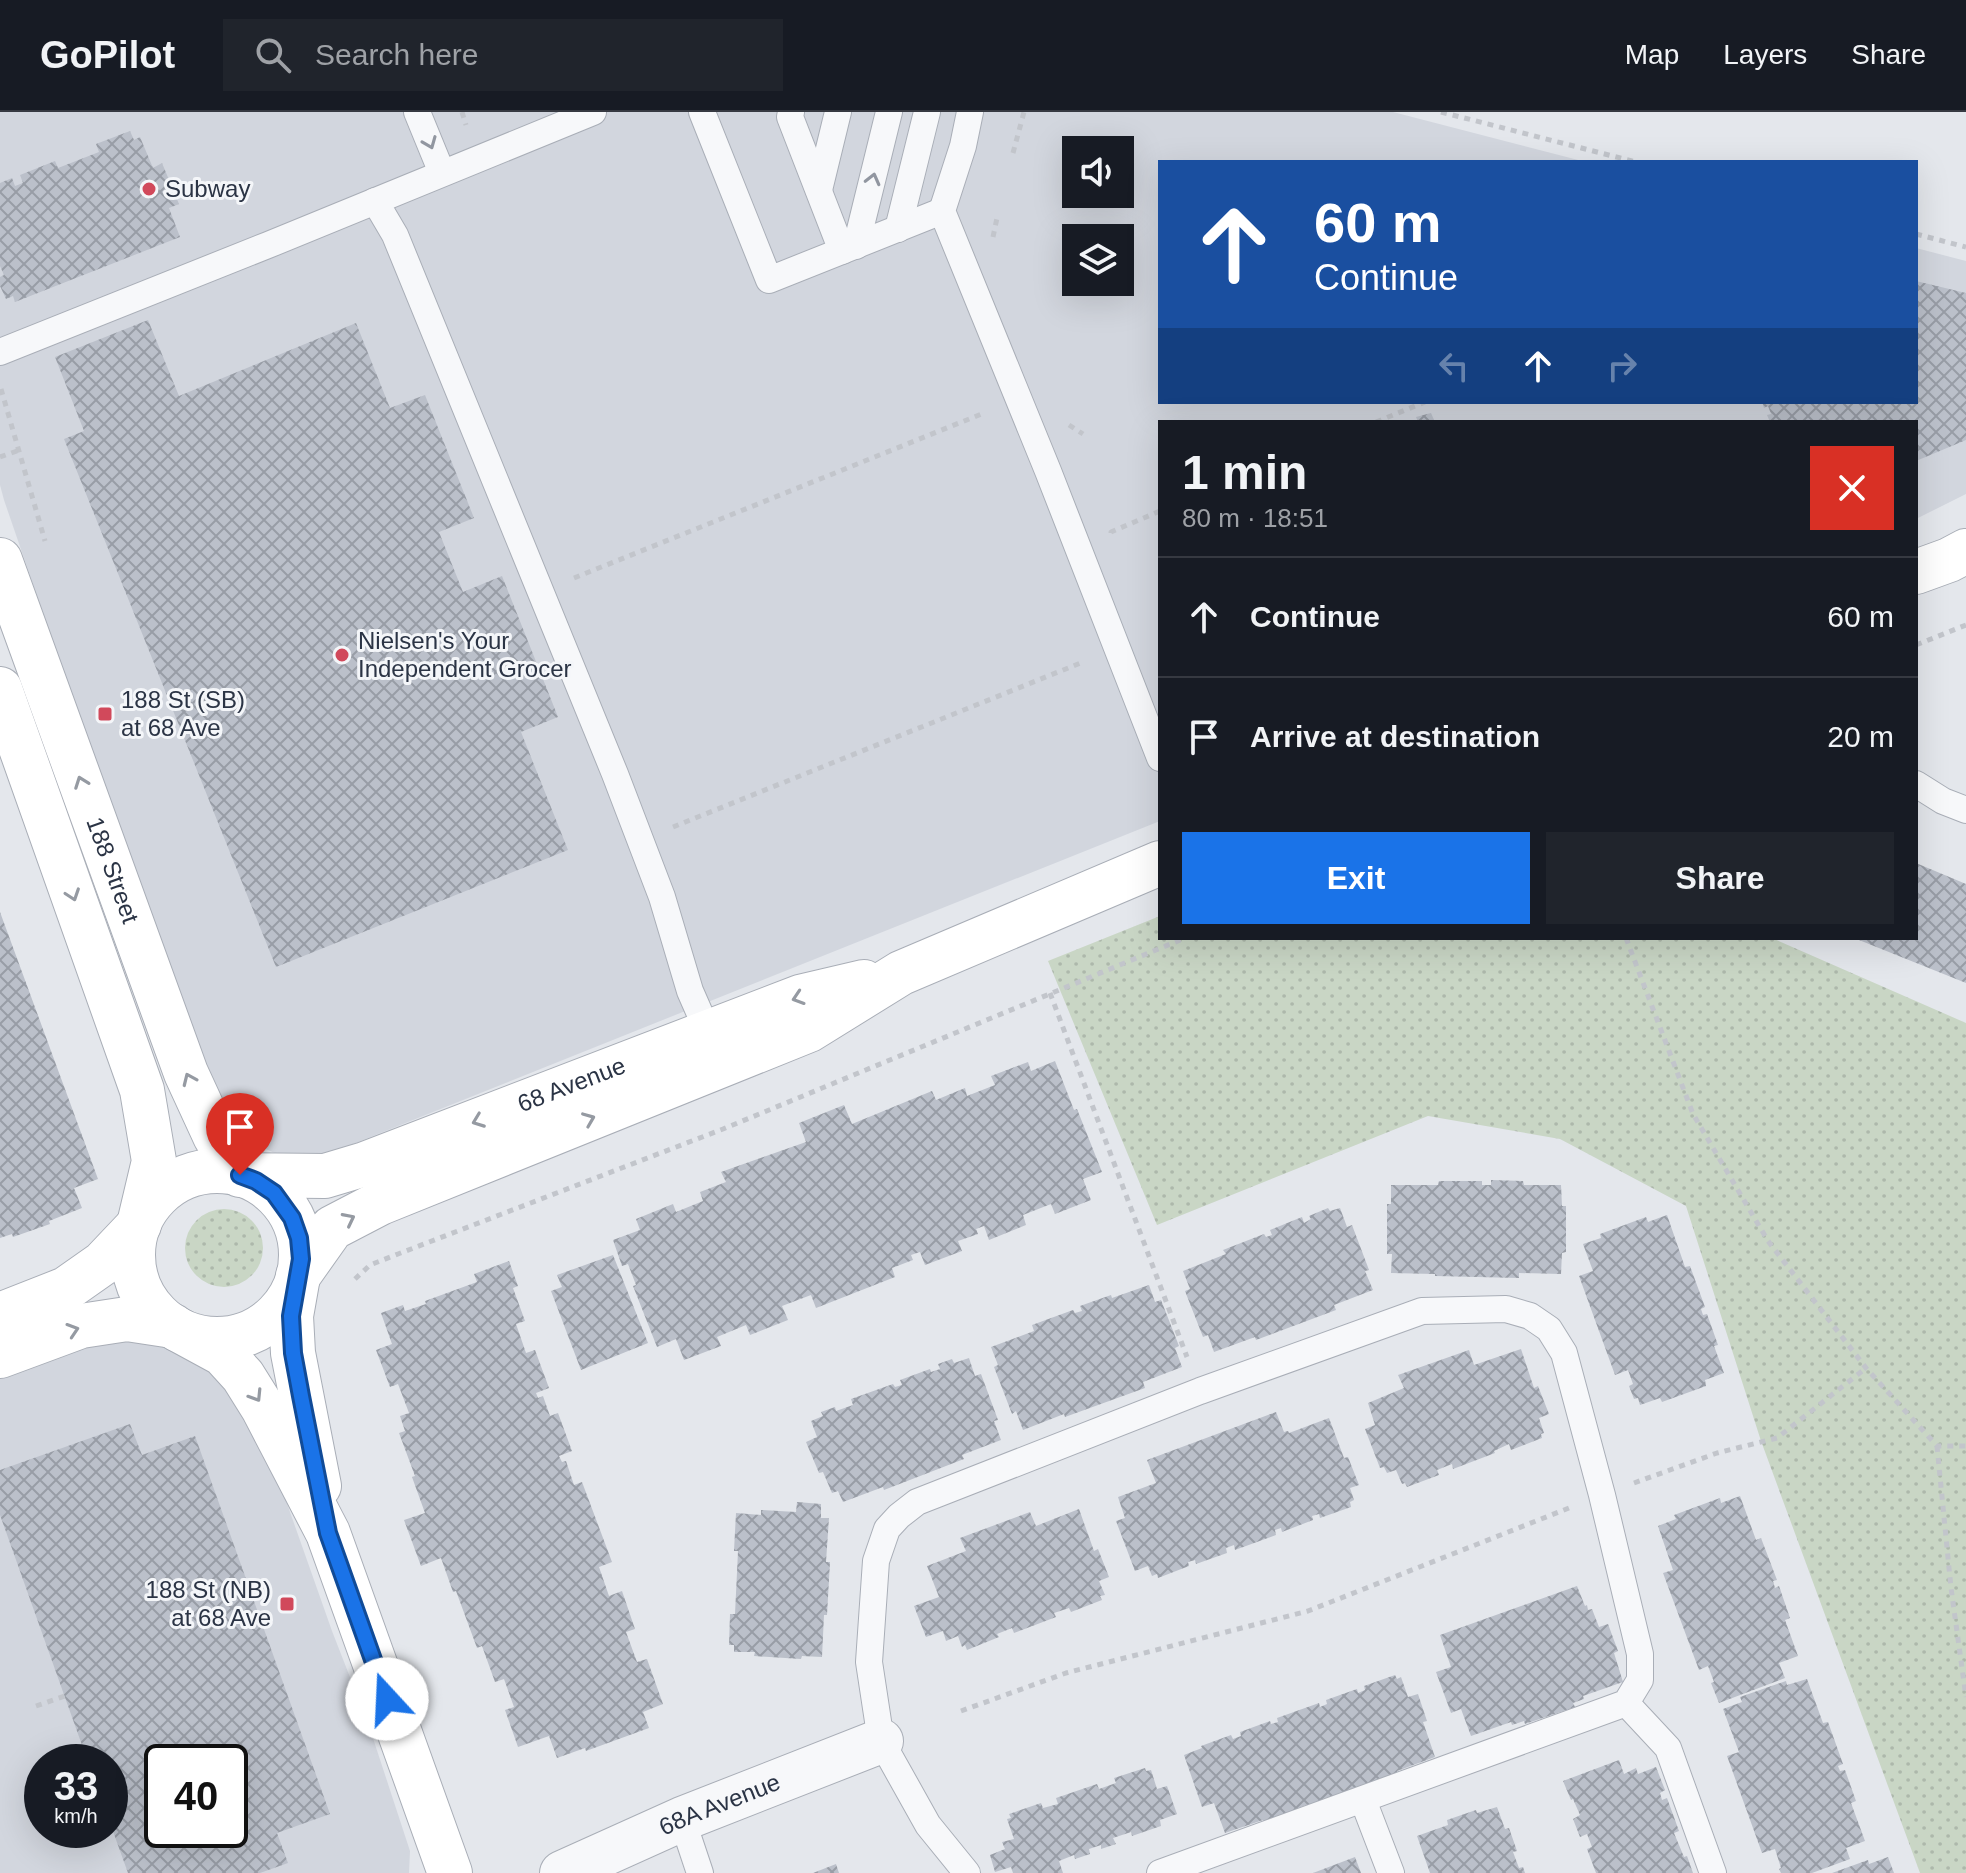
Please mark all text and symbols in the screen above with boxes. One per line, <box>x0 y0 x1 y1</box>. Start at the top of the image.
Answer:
search box <box>223 19 783 91</box>
icon: search <box>251 33 295 77</box>
text: GoPilot <box>40 34 175 76</box>
text: Search here <box>315 38 479 71</box>
text: Map <box>1625 39 1679 70</box>
text: Layers <box>1723 39 1807 70</box>
text: Share <box>1851 39 1926 70</box>
one-way arrow <box>420 135 436 149</box>
map controls <box>1062 136 1134 296</box>
button: sound <box>1062 136 1134 208</box>
one-way arrow <box>863 172 880 186</box>
place label: Subway <box>165 175 250 202</box>
marker: Subway <box>140 180 158 198</box>
text: 60 m <box>1314 191 1442 254</box>
icon: ahead <box>1182 192 1286 296</box>
button: layers <box>1062 224 1134 296</box>
text: Continue <box>1314 257 1458 298</box>
icon: left <box>1432 344 1476 388</box>
icon: ahead <box>1516 344 1560 388</box>
icon: right <box>1600 344 1644 388</box>
text: 1 min <box>1182 446 1307 499</box>
button: close <box>1810 446 1894 530</box>
text: 80 m · 18:51 <box>1182 503 1328 533</box>
icon: ahead <box>1182 595 1226 639</box>
text: Continue <box>1250 600 1380 633</box>
text: 60 m <box>1827 600 1894 633</box>
place label: Nielsen's Your Independent Grocer <box>358 627 571 682</box>
marker: Nielsen's Your Independent Grocer <box>333 646 351 664</box>
place label: 188 St (SB) at 68 Ave <box>121 686 245 741</box>
marker: 188 St (SB) at 68 Ave <box>96 705 114 723</box>
icon: arrive <box>1182 715 1226 759</box>
text: Arrive at destination <box>1250 720 1540 753</box>
text: 20 m <box>1827 720 1894 753</box>
one-way arrow <box>74 776 90 790</box>
street label: 188 Street <box>81 813 145 927</box>
button: Exit <box>1182 832 1530 924</box>
button: Share <box>1546 832 1894 924</box>
one-way arrow <box>63 887 79 901</box>
one-way arrow <box>792 989 806 1005</box>
street label: 68 Avenue <box>514 1051 629 1117</box>
one-way arrow <box>183 1072 199 1087</box>
pin <box>206 1093 274 1175</box>
icon: arrive <box>218 1105 262 1149</box>
one-way arrow <box>472 1111 486 1128</box>
one-way arrow <box>581 1112 595 1129</box>
one-way arrow <box>341 1214 356 1229</box>
one-way arrow <box>66 1323 80 1339</box>
one-way arrow <box>246 1388 261 1402</box>
place label: 188 St (NB) at 68 Ave <box>146 1576 271 1631</box>
marker: 188 St (NB) at 68 Ave <box>278 1595 296 1613</box>
position arrow <box>345 1657 429 1741</box>
speed limit sign: 40 <box>144 1744 248 1848</box>
text: 33 <box>54 1764 98 1808</box>
street label: 68A Avenue <box>655 1768 784 1840</box>
text: km/h <box>54 1805 98 1827</box>

